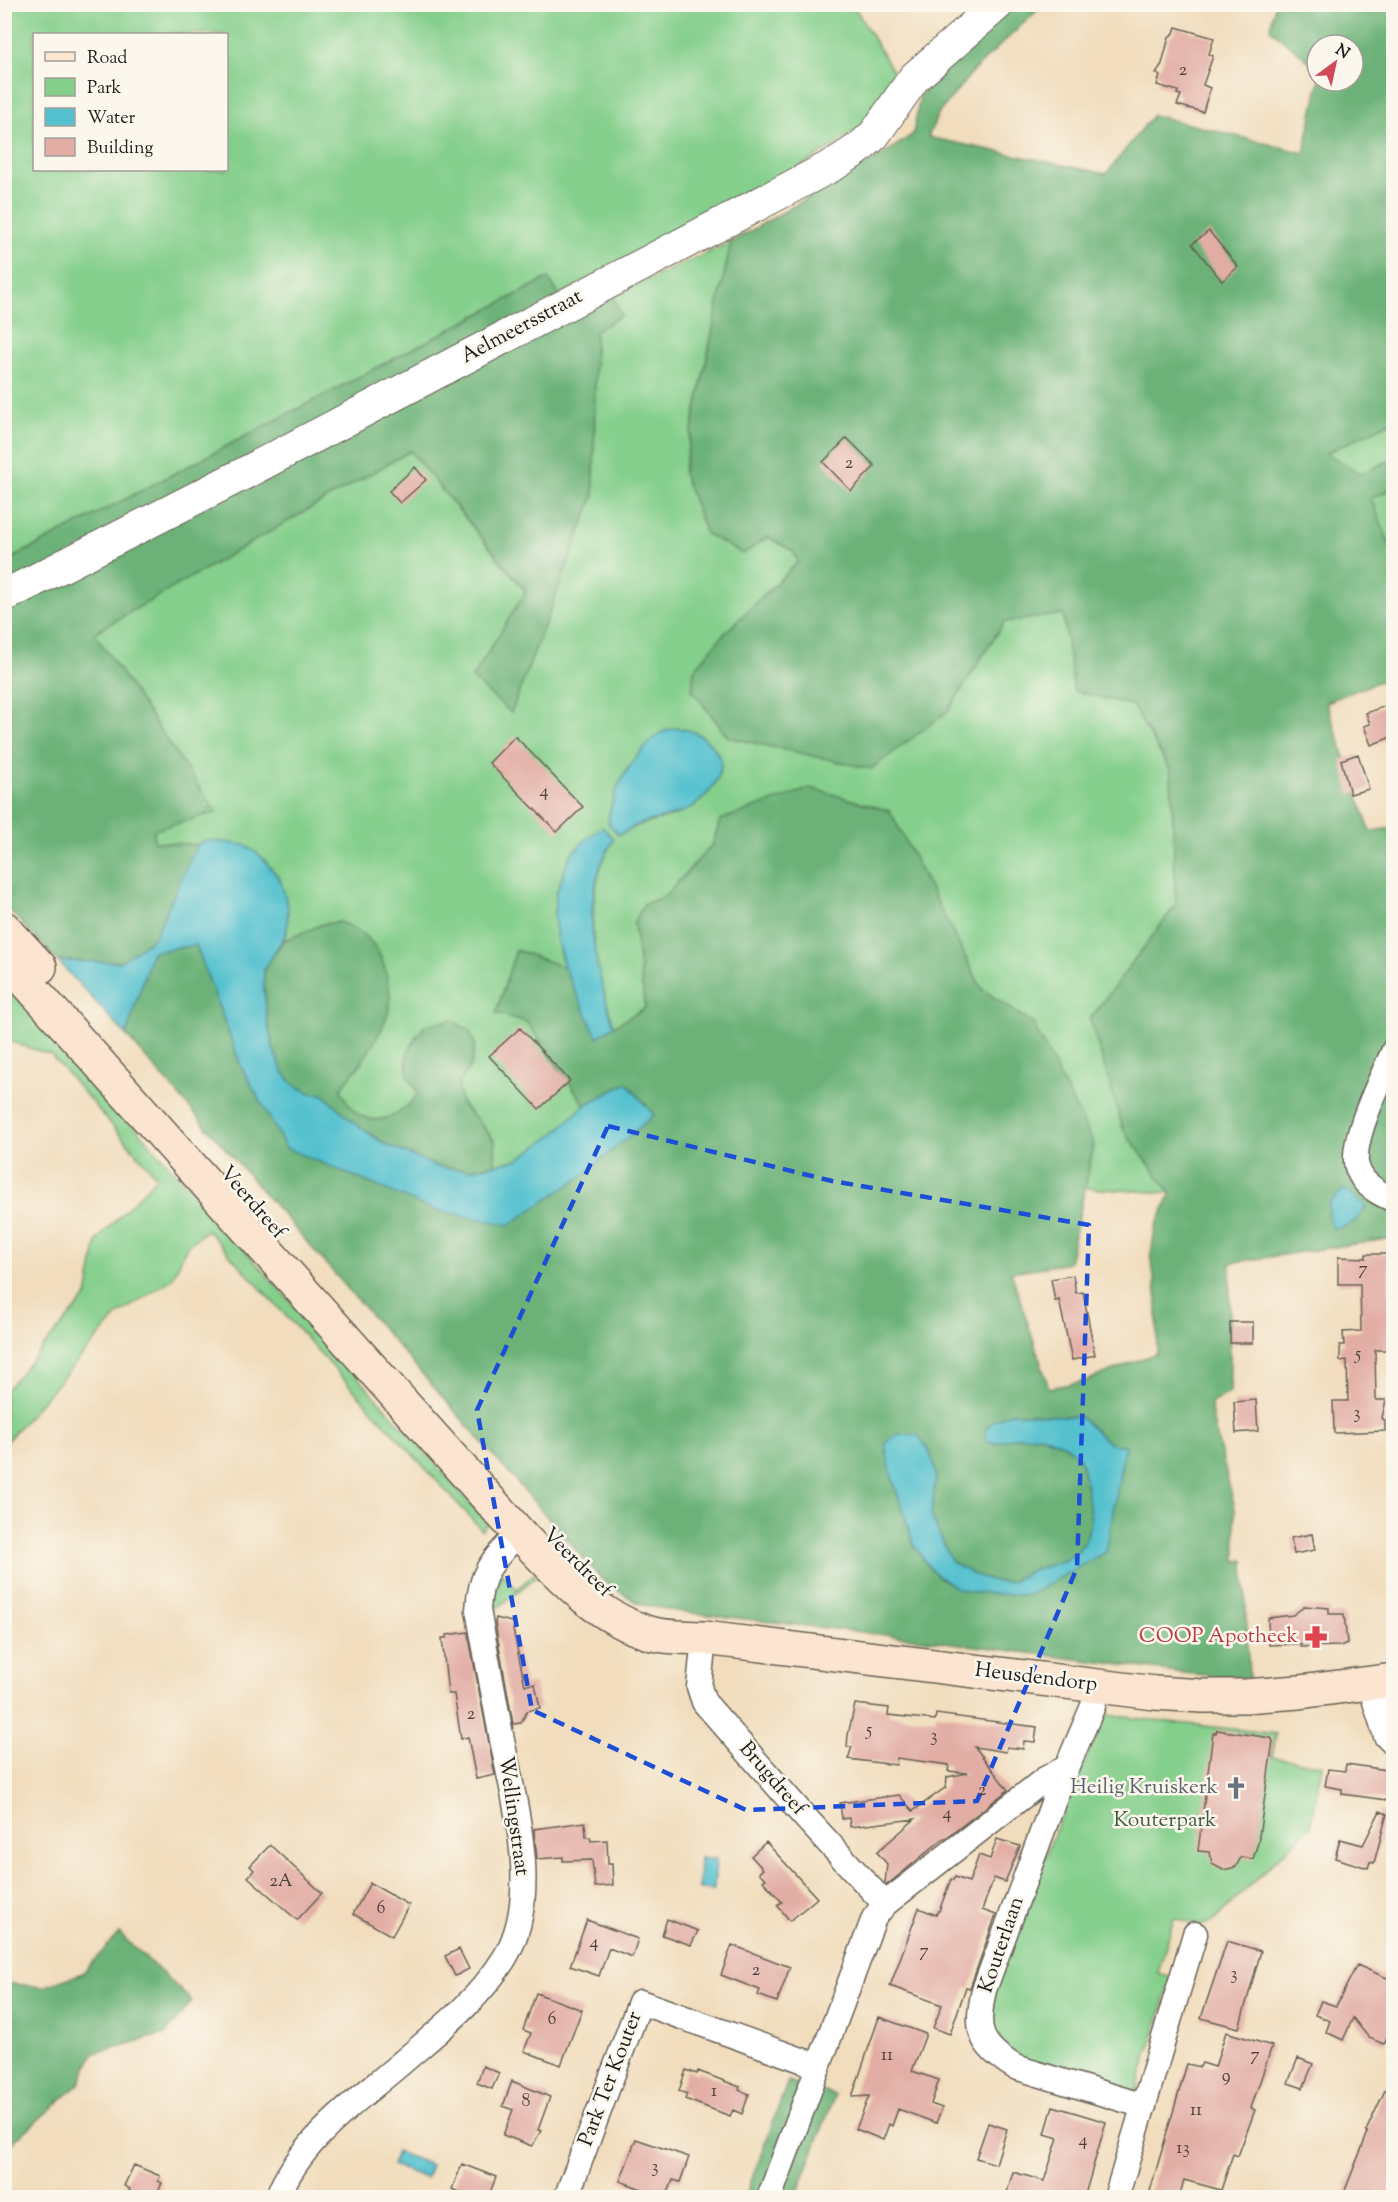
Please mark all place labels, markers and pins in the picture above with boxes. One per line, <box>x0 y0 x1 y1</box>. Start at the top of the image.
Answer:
place label: COOP Apotheek <box>1139 1622 1299 1652</box>
pharmacy icon: COOP Apotheek <box>1303 1624 1329 1650</box>
place label: Heilig Kruiskerk <box>1070 1773 1219 1803</box>
church icon: Heilig Kruiskerk <box>1223 1775 1249 1801</box>

